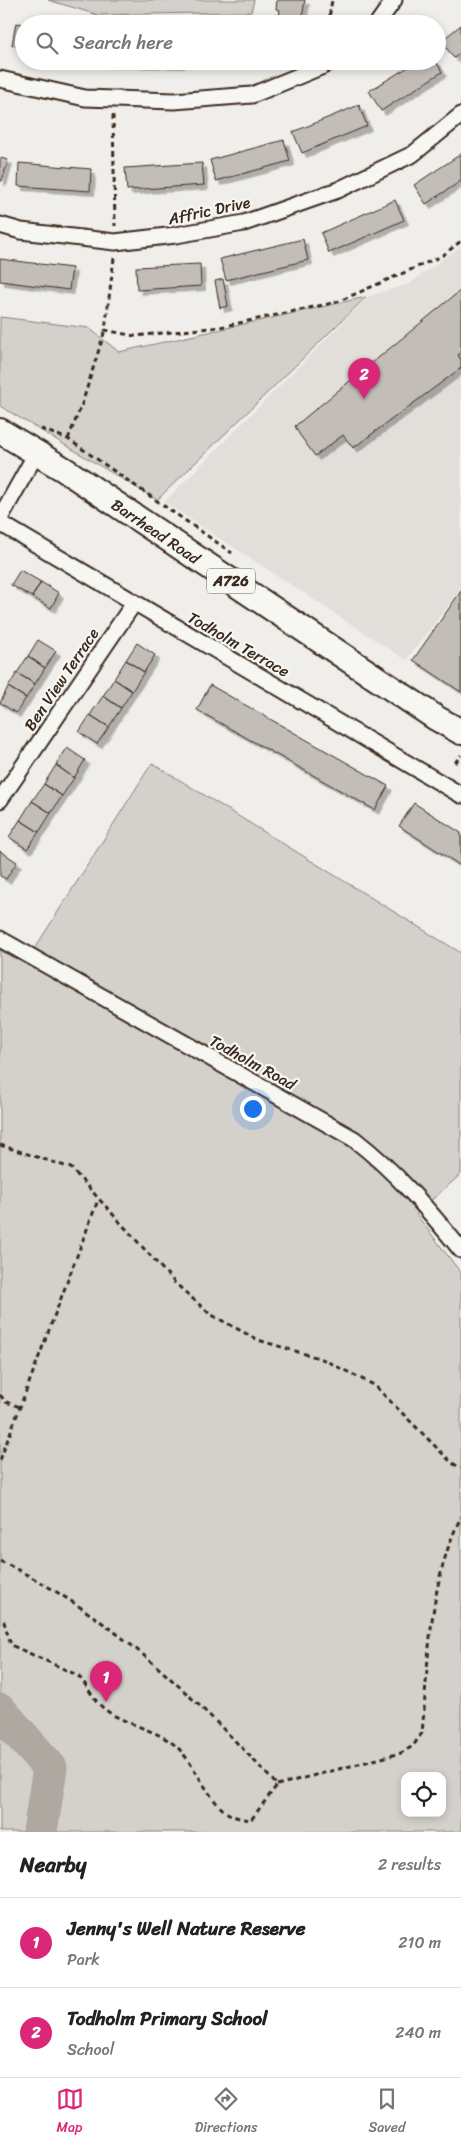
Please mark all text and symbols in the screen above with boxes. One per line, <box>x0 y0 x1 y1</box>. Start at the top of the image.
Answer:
search box <box>15 15 446 70</box>
text: Search here <box>73 26 173 59</box>
icon: search <box>33 29 61 57</box>
street label: Affric Drive <box>164 188 253 234</box>
pin: 2 <box>348 358 380 399</box>
street label: Barrhead Road <box>105 491 208 573</box>
road number: A726 <box>207 568 255 594</box>
street label: Todholm Terrace <box>182 603 295 686</box>
street label: Ben View Terrace <box>16 621 107 737</box>
street label: Todholm Road <box>204 1027 303 1099</box>
your location <box>240 1096 266 1122</box>
pin: 1 <box>90 1661 122 1702</box>
map controls <box>401 1772 446 1817</box>
button: locate <box>401 1772 446 1817</box>
text: Nearby <box>20 1846 86 1884</box>
text: 2 results <box>378 1850 441 1879</box>
text: Jenny's Well Nature Reserve <box>67 1912 305 1945</box>
text: 1 <box>33 1928 39 1957</box>
text: 210 m <box>398 1928 441 1957</box>
text: Park <box>67 1945 100 1974</box>
text: Todholm Primary School <box>67 2002 267 2035</box>
text: 2 <box>31 2018 41 2047</box>
text: 240 m <box>395 2018 441 2047</box>
text: School <box>67 2035 114 2064</box>
tab: Map <box>56 2085 84 2140</box>
tab: Directions <box>195 2085 257 2140</box>
tab: Saved <box>369 2085 405 2140</box>

